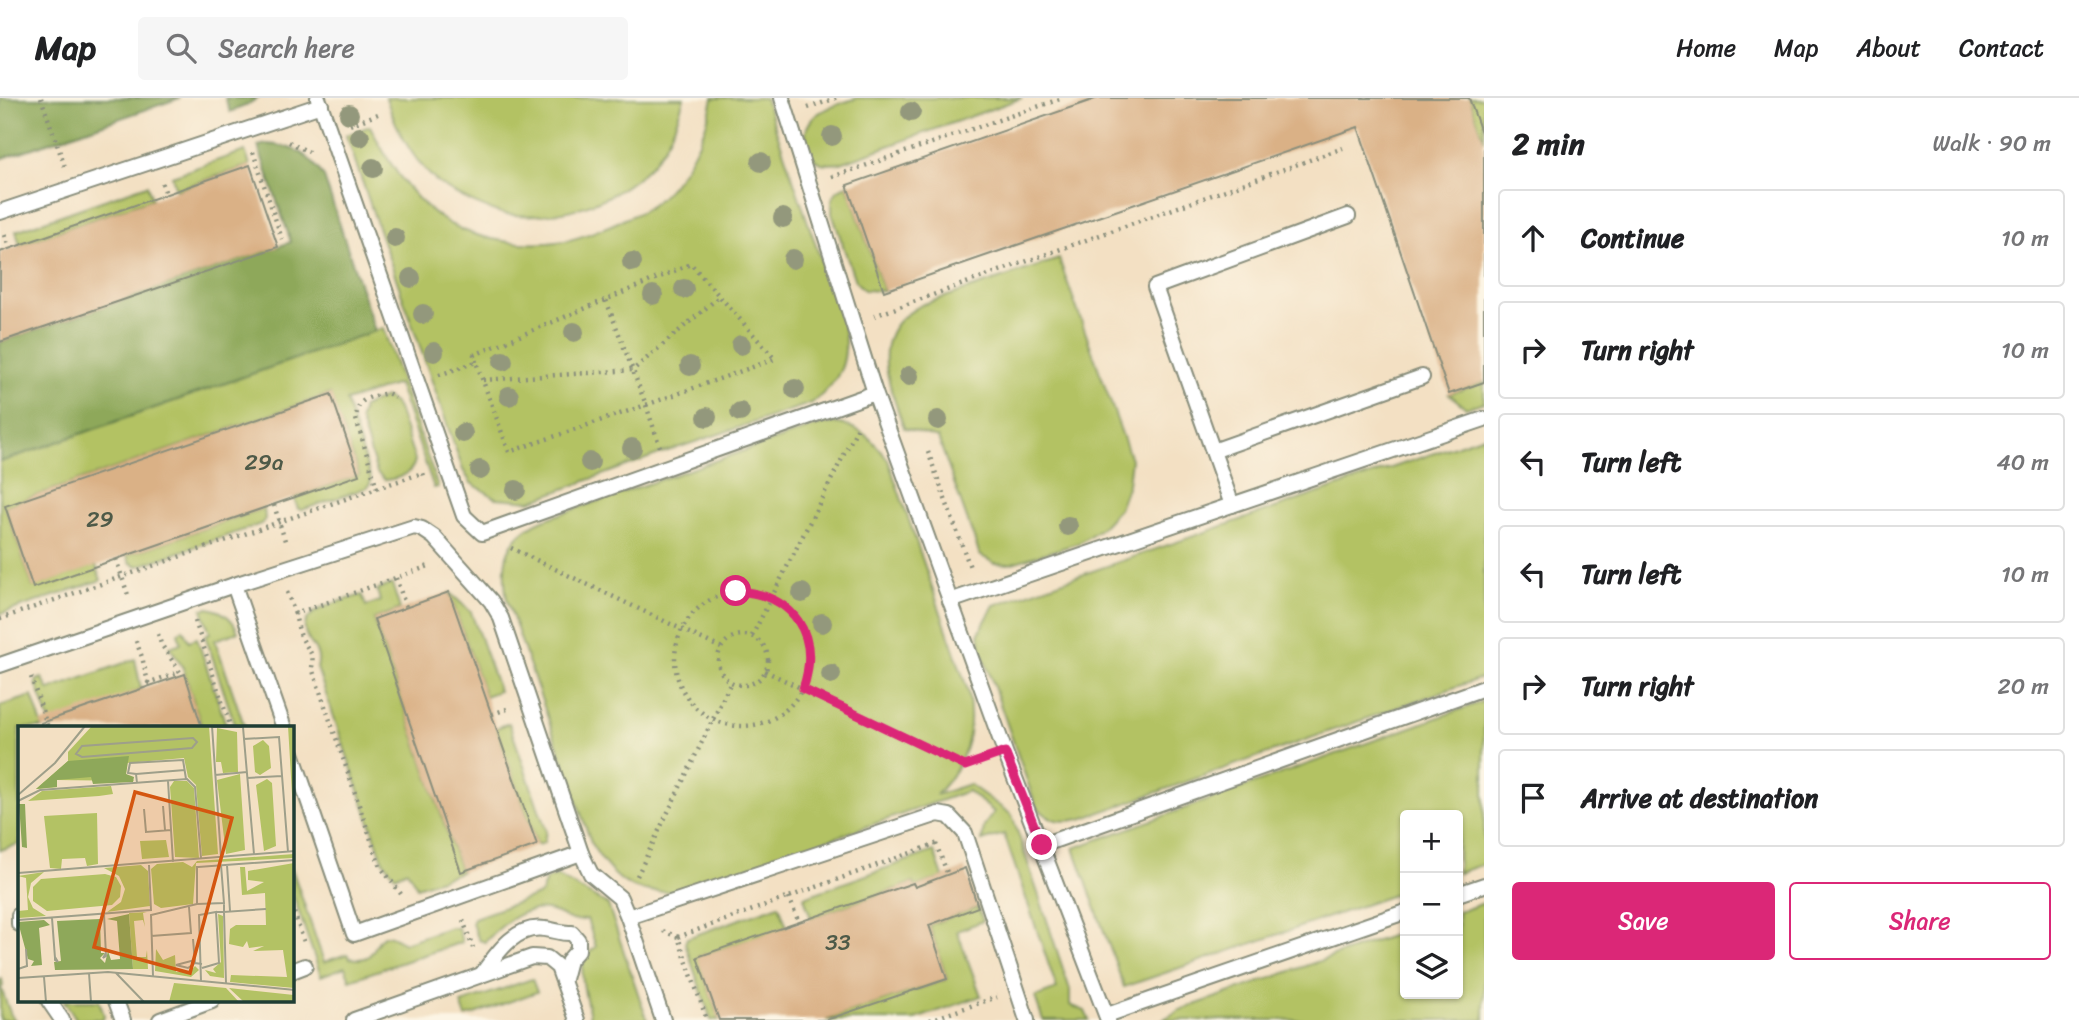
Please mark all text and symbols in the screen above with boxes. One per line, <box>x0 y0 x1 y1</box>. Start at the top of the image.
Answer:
search box <box>138 17 628 80</box>
text: Map <box>35 19 96 77</box>
text: Search here <box>218 25 355 71</box>
text: Home <box>1676 27 1736 69</box>
text: Map <box>1774 27 1818 69</box>
text: About <box>1856 27 1921 69</box>
text: Contact <box>1959 27 2044 69</box>
icon: search <box>162 29 200 67</box>
text: 2 min <box>1512 117 1585 171</box>
text: Walk · 90 m <box>1933 123 2051 164</box>
text: Continue <box>1581 215 1684 261</box>
text: 10 m <box>2001 218 2049 259</box>
icon: ahead <box>1514 219 1552 257</box>
text: Turn right <box>1581 327 1694 373</box>
text: 10 m <box>2001 330 2049 371</box>
icon: right <box>1514 331 1552 369</box>
text: Turn left <box>1581 439 1681 485</box>
house number: 29a <box>245 442 283 483</box>
text: 40 m <box>1996 442 2049 483</box>
icon: left <box>1514 443 1552 481</box>
house number: 29 <box>86 499 114 540</box>
text: Turn left <box>1581 551 1681 597</box>
text: 10 m <box>2001 554 2049 595</box>
icon: left <box>1514 555 1552 593</box>
route start <box>720 575 751 606</box>
text: Turn right <box>1581 663 1694 709</box>
text: 20 m <box>1998 666 2049 707</box>
icon: right <box>1514 667 1552 705</box>
inset map <box>18 726 294 1002</box>
text: Arrive at destination <box>1581 775 1818 821</box>
icon: arrive <box>1514 779 1552 817</box>
map controls <box>1400 810 1463 999</box>
button: + <box>1400 810 1463 873</box>
route end <box>1026 829 1057 860</box>
button: − <box>1400 873 1463 936</box>
button: Save <box>1512 882 1775 960</box>
button: Share <box>1789 882 2051 960</box>
house number: 33 <box>825 922 851 963</box>
button: layers <box>1400 936 1463 999</box>

